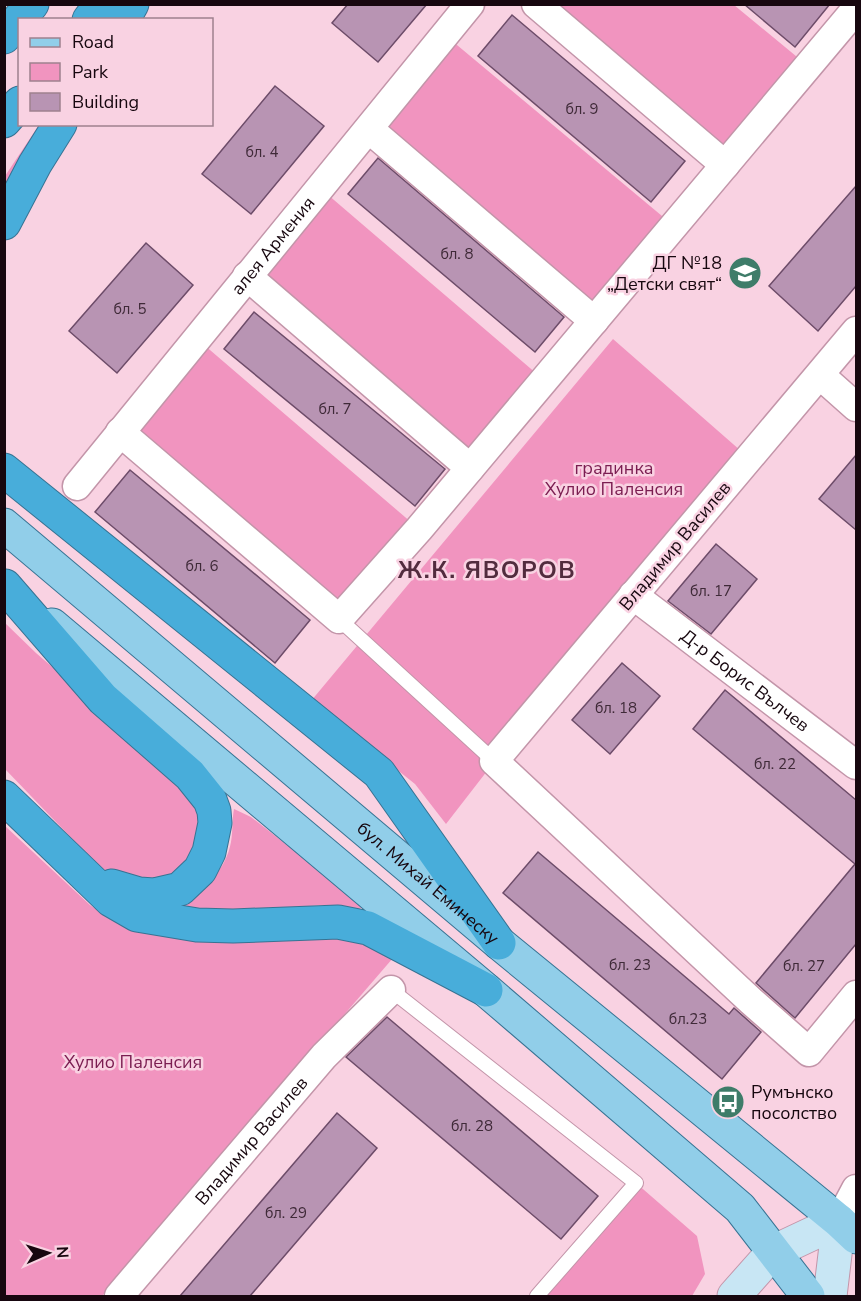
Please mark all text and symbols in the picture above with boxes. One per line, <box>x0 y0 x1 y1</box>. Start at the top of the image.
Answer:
legend <box>18 18 213 126</box>
text: Road <box>72 30 114 54</box>
text: Park <box>72 60 109 84</box>
text: Building <box>72 90 139 114</box>
house number: бл. 9 <box>565 99 599 119</box>
house number: бл. 4 <box>245 142 279 162</box>
street label: алея Армения <box>226 191 320 300</box>
house number: бл. 8 <box>440 244 474 264</box>
place label: ДГ №18 „Детски свят“ <box>607 251 722 296</box>
school or university icon: ДГ №18 „Детски свят“ <box>727 255 763 291</box>
house number: бл. 5 <box>113 299 147 319</box>
house number: бл. 7 <box>318 399 352 419</box>
park label: градинка Хулио Паленсия <box>545 456 683 501</box>
street label: Владимир Василев <box>614 476 736 616</box>
district label: Ж.К. ЯВОРОВ <box>398 554 576 586</box>
house number: бл. 6 <box>185 556 219 576</box>
house number: бл. 17 <box>690 581 732 601</box>
street label: Д-р Борис Вълчев <box>676 624 814 737</box>
house number: бл. 18 <box>595 698 637 718</box>
house number: бл. 22 <box>754 754 796 774</box>
street label: бул. Михай Еминеску <box>352 816 505 950</box>
house number: бл. 23 <box>609 955 651 975</box>
house number: бл. 27 <box>783 956 825 976</box>
house number: бл.23 <box>669 1009 707 1029</box>
park label: Хулио Паленсия <box>64 1050 202 1074</box>
street label: Владимир Василев <box>190 1071 313 1210</box>
place label: Румънско посолство <box>751 1080 837 1125</box>
bus stop icon: Румънско посолство <box>710 1084 746 1120</box>
house number: бл. 28 <box>451 1116 493 1136</box>
house number: бл. 29 <box>265 1203 307 1223</box>
north arrow <box>18 1223 78 1283</box>
text: N <box>51 1246 73 1259</box>

